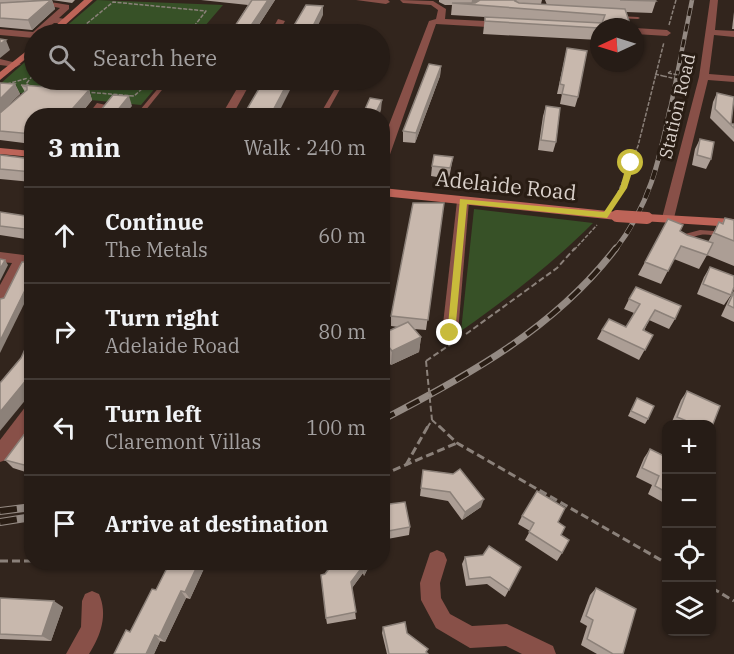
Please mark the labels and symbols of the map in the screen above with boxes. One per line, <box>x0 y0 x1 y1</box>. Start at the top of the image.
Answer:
north arrow <box>590 18 644 72</box>
street label: Station Road <box>654 51 700 161</box>
route start <box>617 149 643 175</box>
street label: Adelaide Road <box>434 164 578 206</box>
route end <box>436 319 462 345</box>

